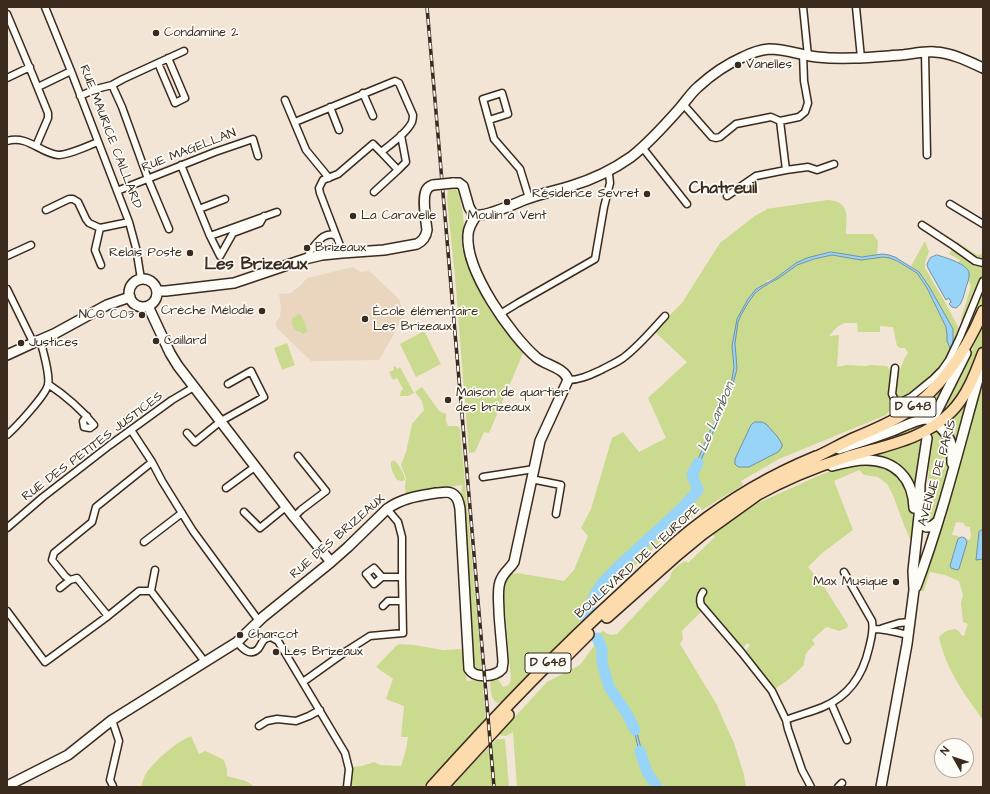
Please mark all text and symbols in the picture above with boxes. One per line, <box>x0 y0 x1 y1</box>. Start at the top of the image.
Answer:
place label: Condamine 2 <box>164 25 239 41</box>
marker: Condamine 2 <box>151 28 161 38</box>
place label: Vanelles <box>746 57 792 73</box>
marker: Vanelles <box>733 60 743 70</box>
street label: RUE MAURICE CAILLARD <box>75 63 145 211</box>
street label: RUE MAGELLAN <box>140 126 238 176</box>
district label: Chatreuil <box>689 179 757 199</box>
place label: Résidence Sevret <box>532 186 639 202</box>
marker: Résidence Sevret <box>642 189 652 199</box>
marker: Moulin à Vent <box>502 197 512 207</box>
place label: La Caravelle <box>361 208 436 224</box>
place label: Moulin à Vent <box>467 208 547 224</box>
marker: La Caravelle <box>348 211 358 221</box>
place label: Brizeaux <box>315 240 366 256</box>
marker: Brizeaux <box>302 243 312 253</box>
place label: Relais Poste <box>109 245 182 261</box>
marker: Relais Poste <box>185 248 195 258</box>
district label: Les Brizeaux <box>204 255 308 275</box>
place label: Crèche Mélodie <box>161 303 254 319</box>
place label: École élémentaire Les Brizeaux <box>373 304 478 335</box>
marker: Crèche Mélodie <box>257 306 267 316</box>
place label: NCO C03 <box>79 307 134 323</box>
marker: NCO C03 <box>137 310 147 320</box>
marker: École élémentaire Les Brizeaux <box>360 314 370 324</box>
place label: Caillard <box>164 333 206 349</box>
place label: Justices <box>29 335 78 351</box>
marker: Caillard <box>151 336 161 346</box>
marker: Justices <box>16 338 26 348</box>
water label: Le Lambon <box>695 380 739 454</box>
place label: Maison de quartier des brizeaux <box>456 385 568 416</box>
street label: RUE DES PETITES JUSTICES <box>19 389 167 505</box>
marker: Maison de quartier des brizeaux <box>443 395 453 405</box>
road number: D 648 <box>890 397 936 417</box>
street label: AVENUE DE PARIS <box>915 418 961 528</box>
street label: RUE DES BRIZEAUX <box>287 491 389 583</box>
street label: BOULEVARD DE L'EUROPE <box>572 502 704 622</box>
place label: Max Musique <box>813 574 888 590</box>
marker: Max Musique <box>891 577 901 587</box>
place label: Charcot <box>248 627 298 643</box>
marker: Charcot <box>235 630 245 640</box>
place label: Les Brizeaux <box>284 644 363 660</box>
marker: Les Brizeaux <box>271 647 281 657</box>
road number: D 648 <box>525 653 571 673</box>
north arrow <box>934 738 974 778</box>
text: N <box>937 743 953 758</box>

